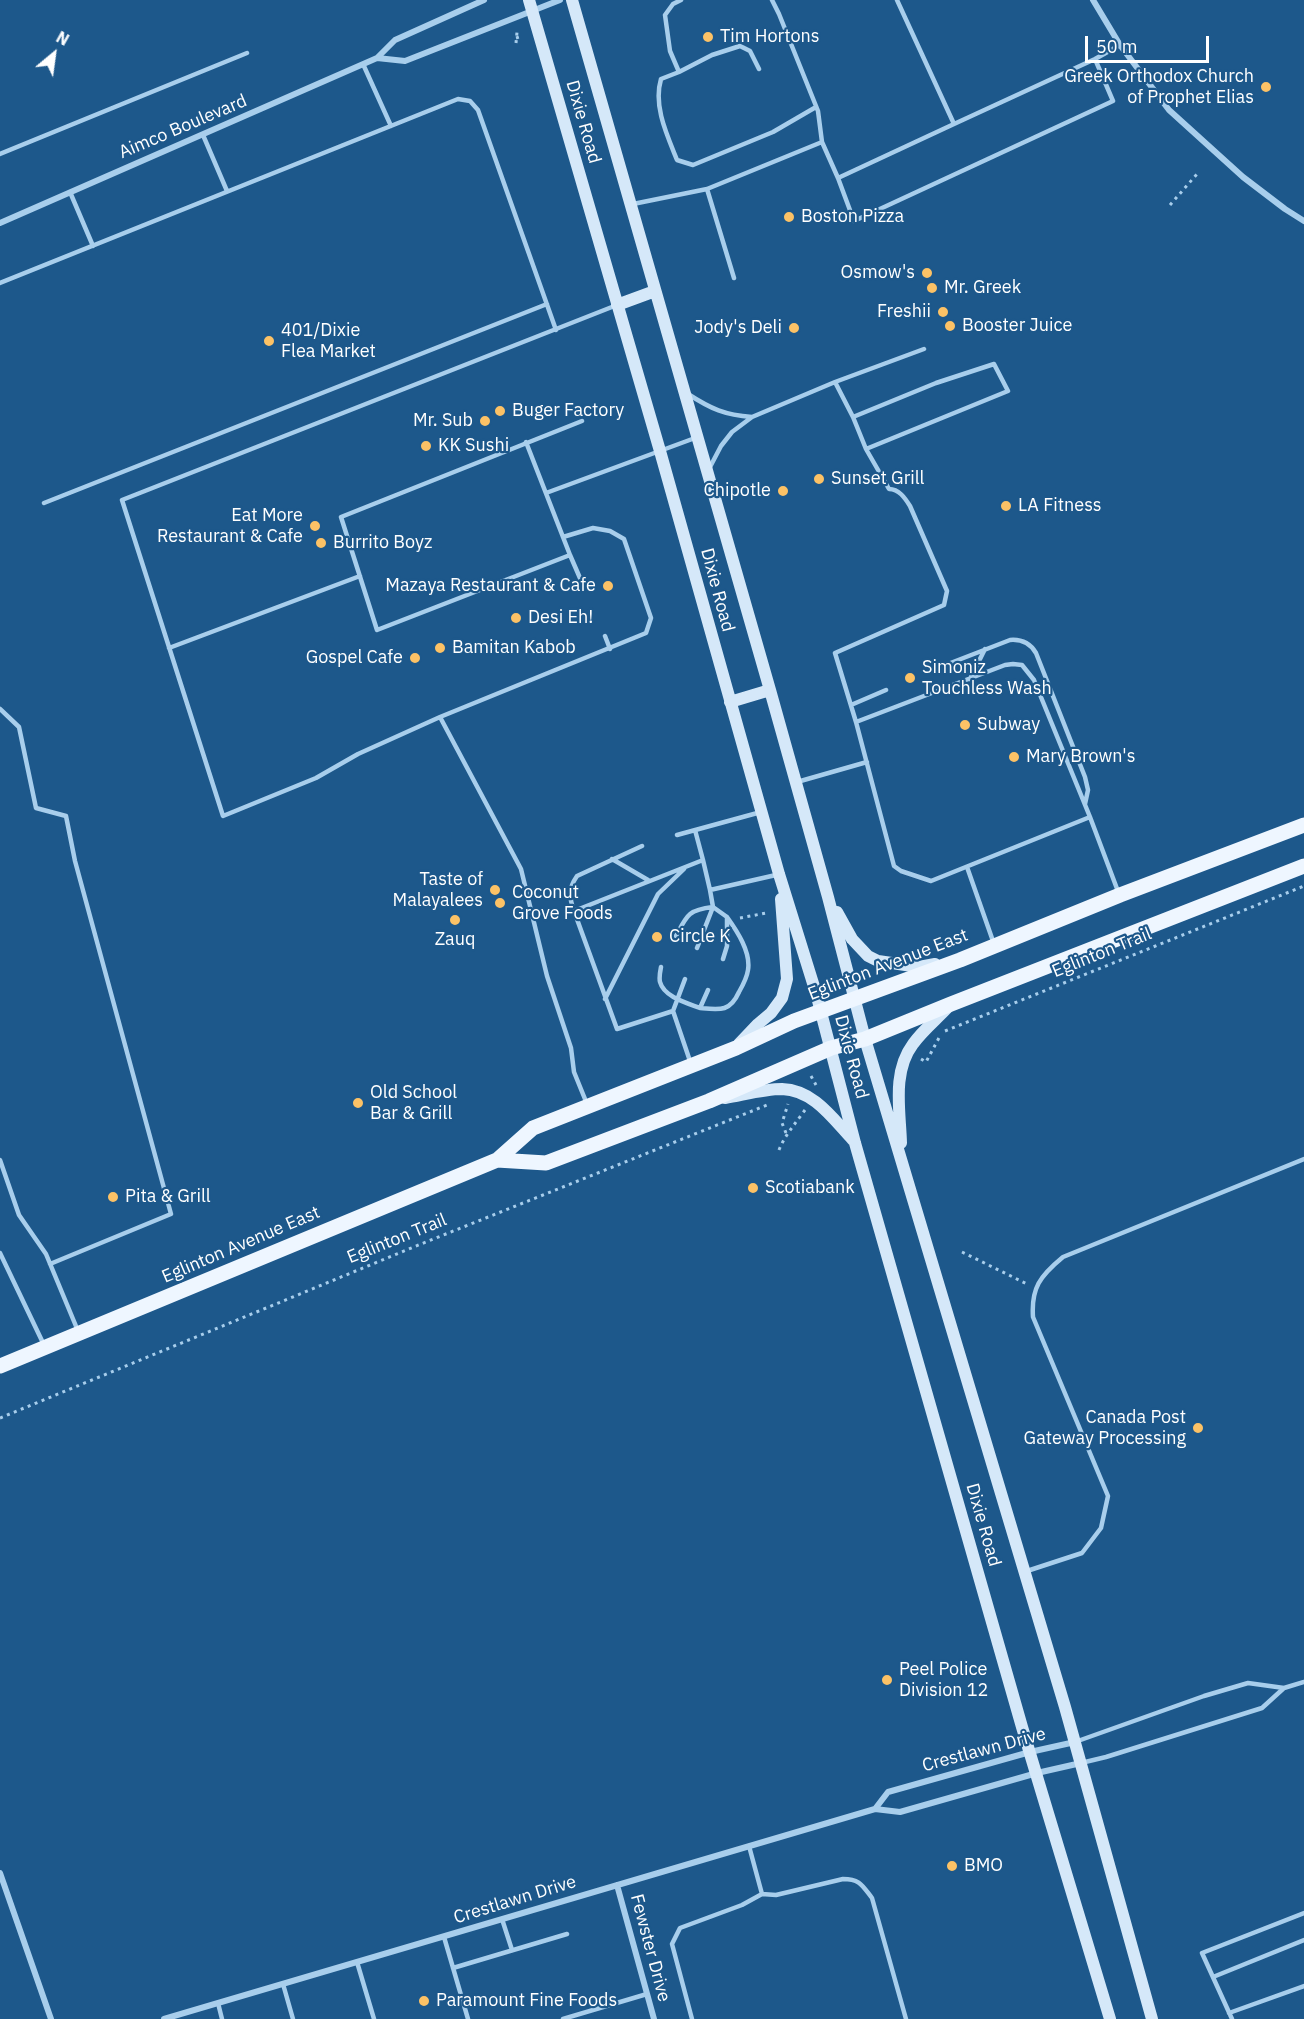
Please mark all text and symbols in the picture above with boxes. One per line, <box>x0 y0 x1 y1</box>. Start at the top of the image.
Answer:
north arrow <box>24 24 84 84</box>
scale bar <box>1088 24 1212 62</box>
place label: Tim Hortons <box>720 26 820 48</box>
text: N <box>53 27 73 50</box>
marker: Tim Hortons <box>701 30 715 44</box>
text: 50 m <box>1096 35 1138 58</box>
place label: Greek Orthodox Church of Prophet Elias <box>1064 66 1254 109</box>
street label: Dixie Road <box>561 78 605 166</box>
marker: Greek Orthodox Church of Prophet Elias <box>1259 80 1273 94</box>
street label: Aimco Boulevard <box>116 90 250 164</box>
place label: Boston Pizza <box>801 206 904 228</box>
marker: Boston Pizza <box>782 210 796 224</box>
place label: Osmow's <box>840 262 915 284</box>
marker: Osmow's <box>920 266 934 280</box>
place label: Mr. Greek <box>944 277 1021 299</box>
marker: Mr. Greek <box>925 281 939 295</box>
place label: Freshii <box>877 301 931 323</box>
marker: Freshii <box>936 305 950 319</box>
place label: Booster Juice <box>962 315 1072 337</box>
place label: Jody's Deli <box>694 317 782 339</box>
marker: Booster Juice <box>943 319 957 333</box>
place label: 401/Dixie Flea Market <box>281 320 376 362</box>
marker: Jody's Deli <box>787 321 801 335</box>
marker: 401/Dixie Flea Market <box>262 334 276 348</box>
place label: Buger Factory <box>512 400 624 422</box>
marker: Buger Factory <box>493 404 507 418</box>
place label: Mr. Sub <box>413 410 473 432</box>
marker: Mr. Sub <box>478 414 492 428</box>
place label: KK Sushi <box>438 435 509 457</box>
marker: KK Sushi <box>419 439 433 453</box>
place label: Sunset Grill <box>831 468 924 490</box>
marker: Sunset Grill <box>812 472 826 486</box>
place label: Chipotle <box>703 480 771 502</box>
marker: Chipotle <box>776 484 790 498</box>
place label: LA Fitness <box>1018 495 1102 517</box>
marker: LA Fitness <box>999 499 1013 513</box>
place label: Eat More Restaurant & Cafe <box>157 505 303 548</box>
marker: Eat More Restaurant & Cafe <box>308 519 322 533</box>
place label: Burrito Boyz <box>333 532 432 554</box>
marker: Burrito Boyz <box>314 536 328 550</box>
street label: Dixie Road <box>695 546 739 634</box>
place label: Mazaya Restaurant & Cafe <box>385 575 596 597</box>
marker: Mazaya Restaurant & Cafe <box>601 579 615 593</box>
place label: Desi Eh! <box>528 607 593 629</box>
marker: Desi Eh! <box>509 611 523 625</box>
place label: Bamitan Kabob <box>452 637 576 659</box>
marker: Bamitan Kabob <box>433 641 447 655</box>
place label: Gospel Cafe <box>306 647 403 669</box>
marker: Gospel Cafe <box>408 651 422 665</box>
place label: Simoniz Touchless Wash <box>922 657 1052 700</box>
marker: Simoniz Touchless Wash <box>903 671 917 685</box>
place label: Subway <box>977 714 1040 736</box>
marker: Subway <box>958 718 972 732</box>
place label: Mary Brown's <box>1026 746 1135 768</box>
marker: Mary Brown's <box>1007 750 1021 764</box>
place label: Taste of Malayalees <box>393 869 483 912</box>
place label: Coconut Grove Foods <box>512 882 613 924</box>
marker: Taste of Malayalees <box>488 883 502 897</box>
marker: Coconut Grove Foods <box>493 896 507 910</box>
marker: Zauq <box>448 913 462 927</box>
street label: Eglinton Trail <box>1049 923 1155 983</box>
street label: Eglinton Avenue East <box>805 925 971 1005</box>
place label: Circle K <box>669 926 731 948</box>
place label: Zauq <box>435 929 475 951</box>
marker: Circle K <box>650 930 664 944</box>
street label: Dixie Road <box>829 1013 873 1101</box>
place label: Old School Bar & Grill <box>370 1082 457 1124</box>
marker: Old School Bar & Grill <box>351 1096 365 1110</box>
place label: Scotiabank <box>765 1177 855 1199</box>
marker: Scotiabank <box>746 1181 760 1195</box>
place label: Pita & Grill <box>125 1186 211 1208</box>
marker: Pita & Grill <box>106 1190 120 1204</box>
street label: Eglinton Avenue East <box>159 1202 323 1288</box>
street label: Eglinton Trail <box>344 1209 450 1269</box>
place label: Canada Post Gateway Processing <box>1024 1407 1186 1450</box>
marker: Canada Post Gateway Processing <box>1191 1421 1205 1435</box>
street label: Dixie Road <box>961 1481 1005 1569</box>
place label: Peel Police Division 12 <box>899 1659 988 1702</box>
marker: Peel Police Division 12 <box>880 1673 894 1687</box>
street label: Crestlawn Drive <box>920 1723 1048 1777</box>
place label: BMO <box>964 1855 1003 1877</box>
marker: BMO <box>945 1859 959 1873</box>
street label: Crestlawn Drive <box>451 1871 579 1929</box>
street label: Fewster Drive <box>625 1892 675 2004</box>
place label: Paramount Fine Foods <box>436 1990 617 2012</box>
marker: Paramount Fine Foods <box>417 1994 431 2008</box>

